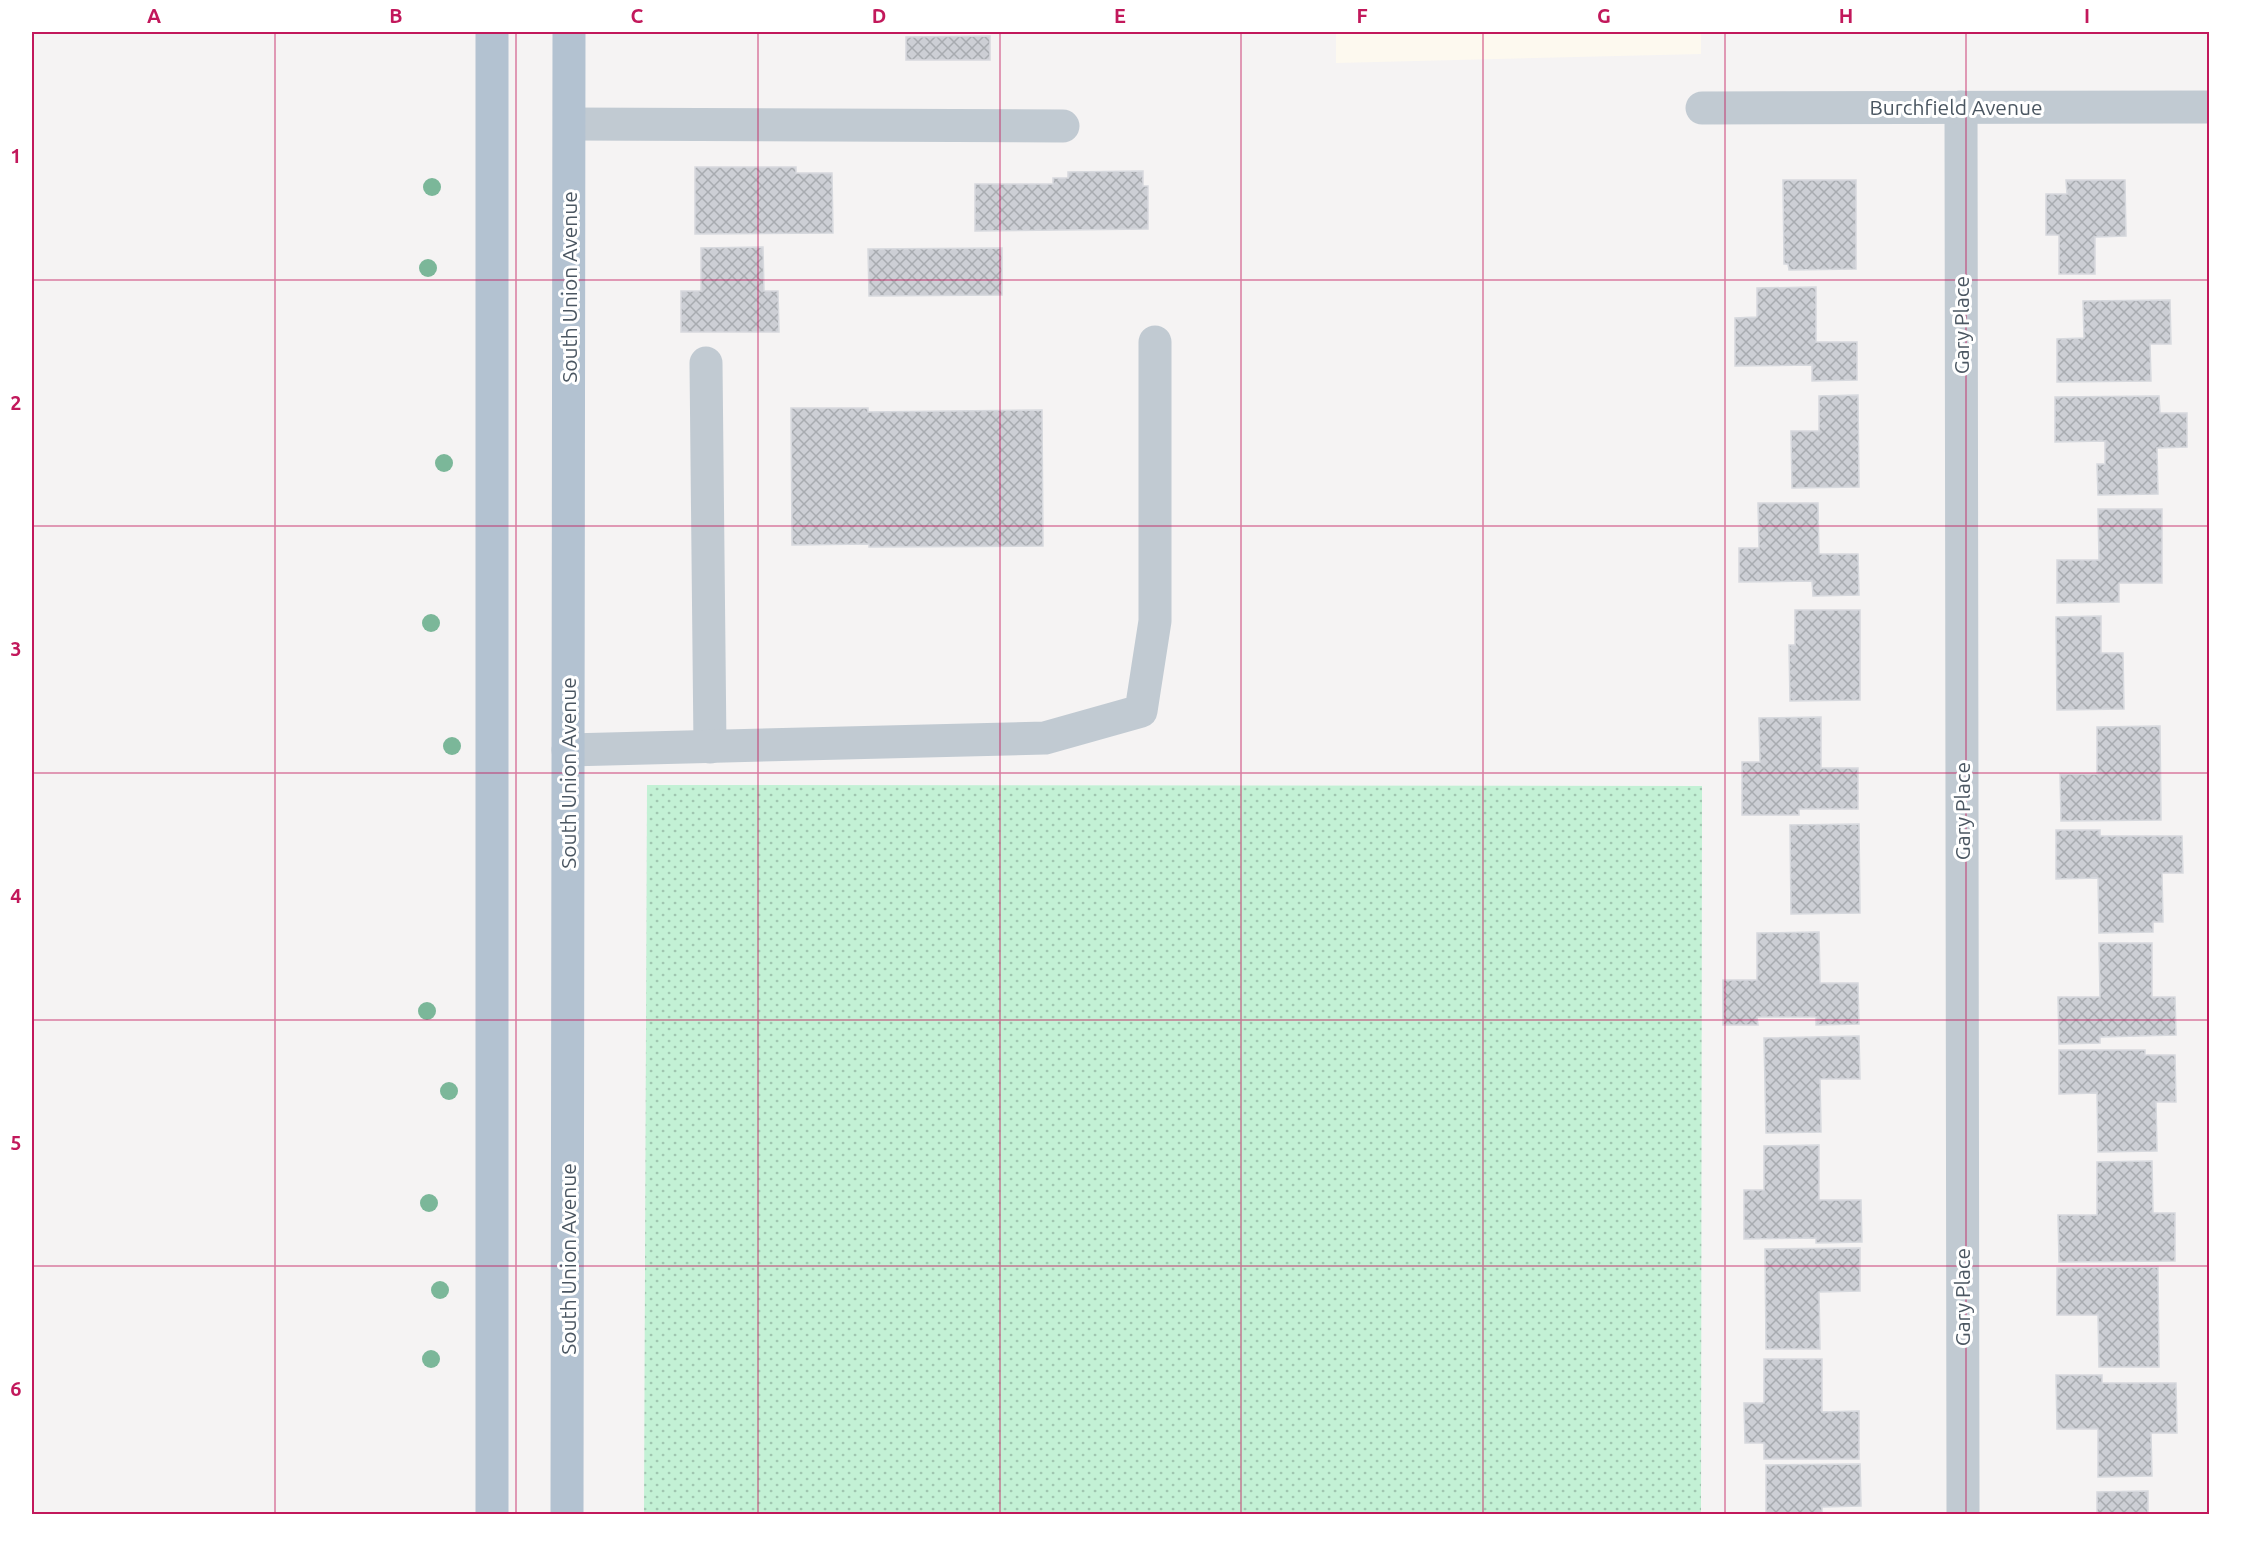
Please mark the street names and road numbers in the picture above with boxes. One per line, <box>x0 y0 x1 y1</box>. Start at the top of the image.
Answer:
street label: Burchfield Avenue <box>1869 95 2043 119</box>
street label: South Union Avenue <box>557 191 581 383</box>
street label: Gary Place <box>1949 276 1973 374</box>
street label: South Union Avenue <box>556 677 580 869</box>
street label: Gary Place <box>1950 762 1974 860</box>
street label: South Union Avenue <box>556 1163 580 1355</box>
street label: Gary Place <box>1950 1248 1974 1346</box>

